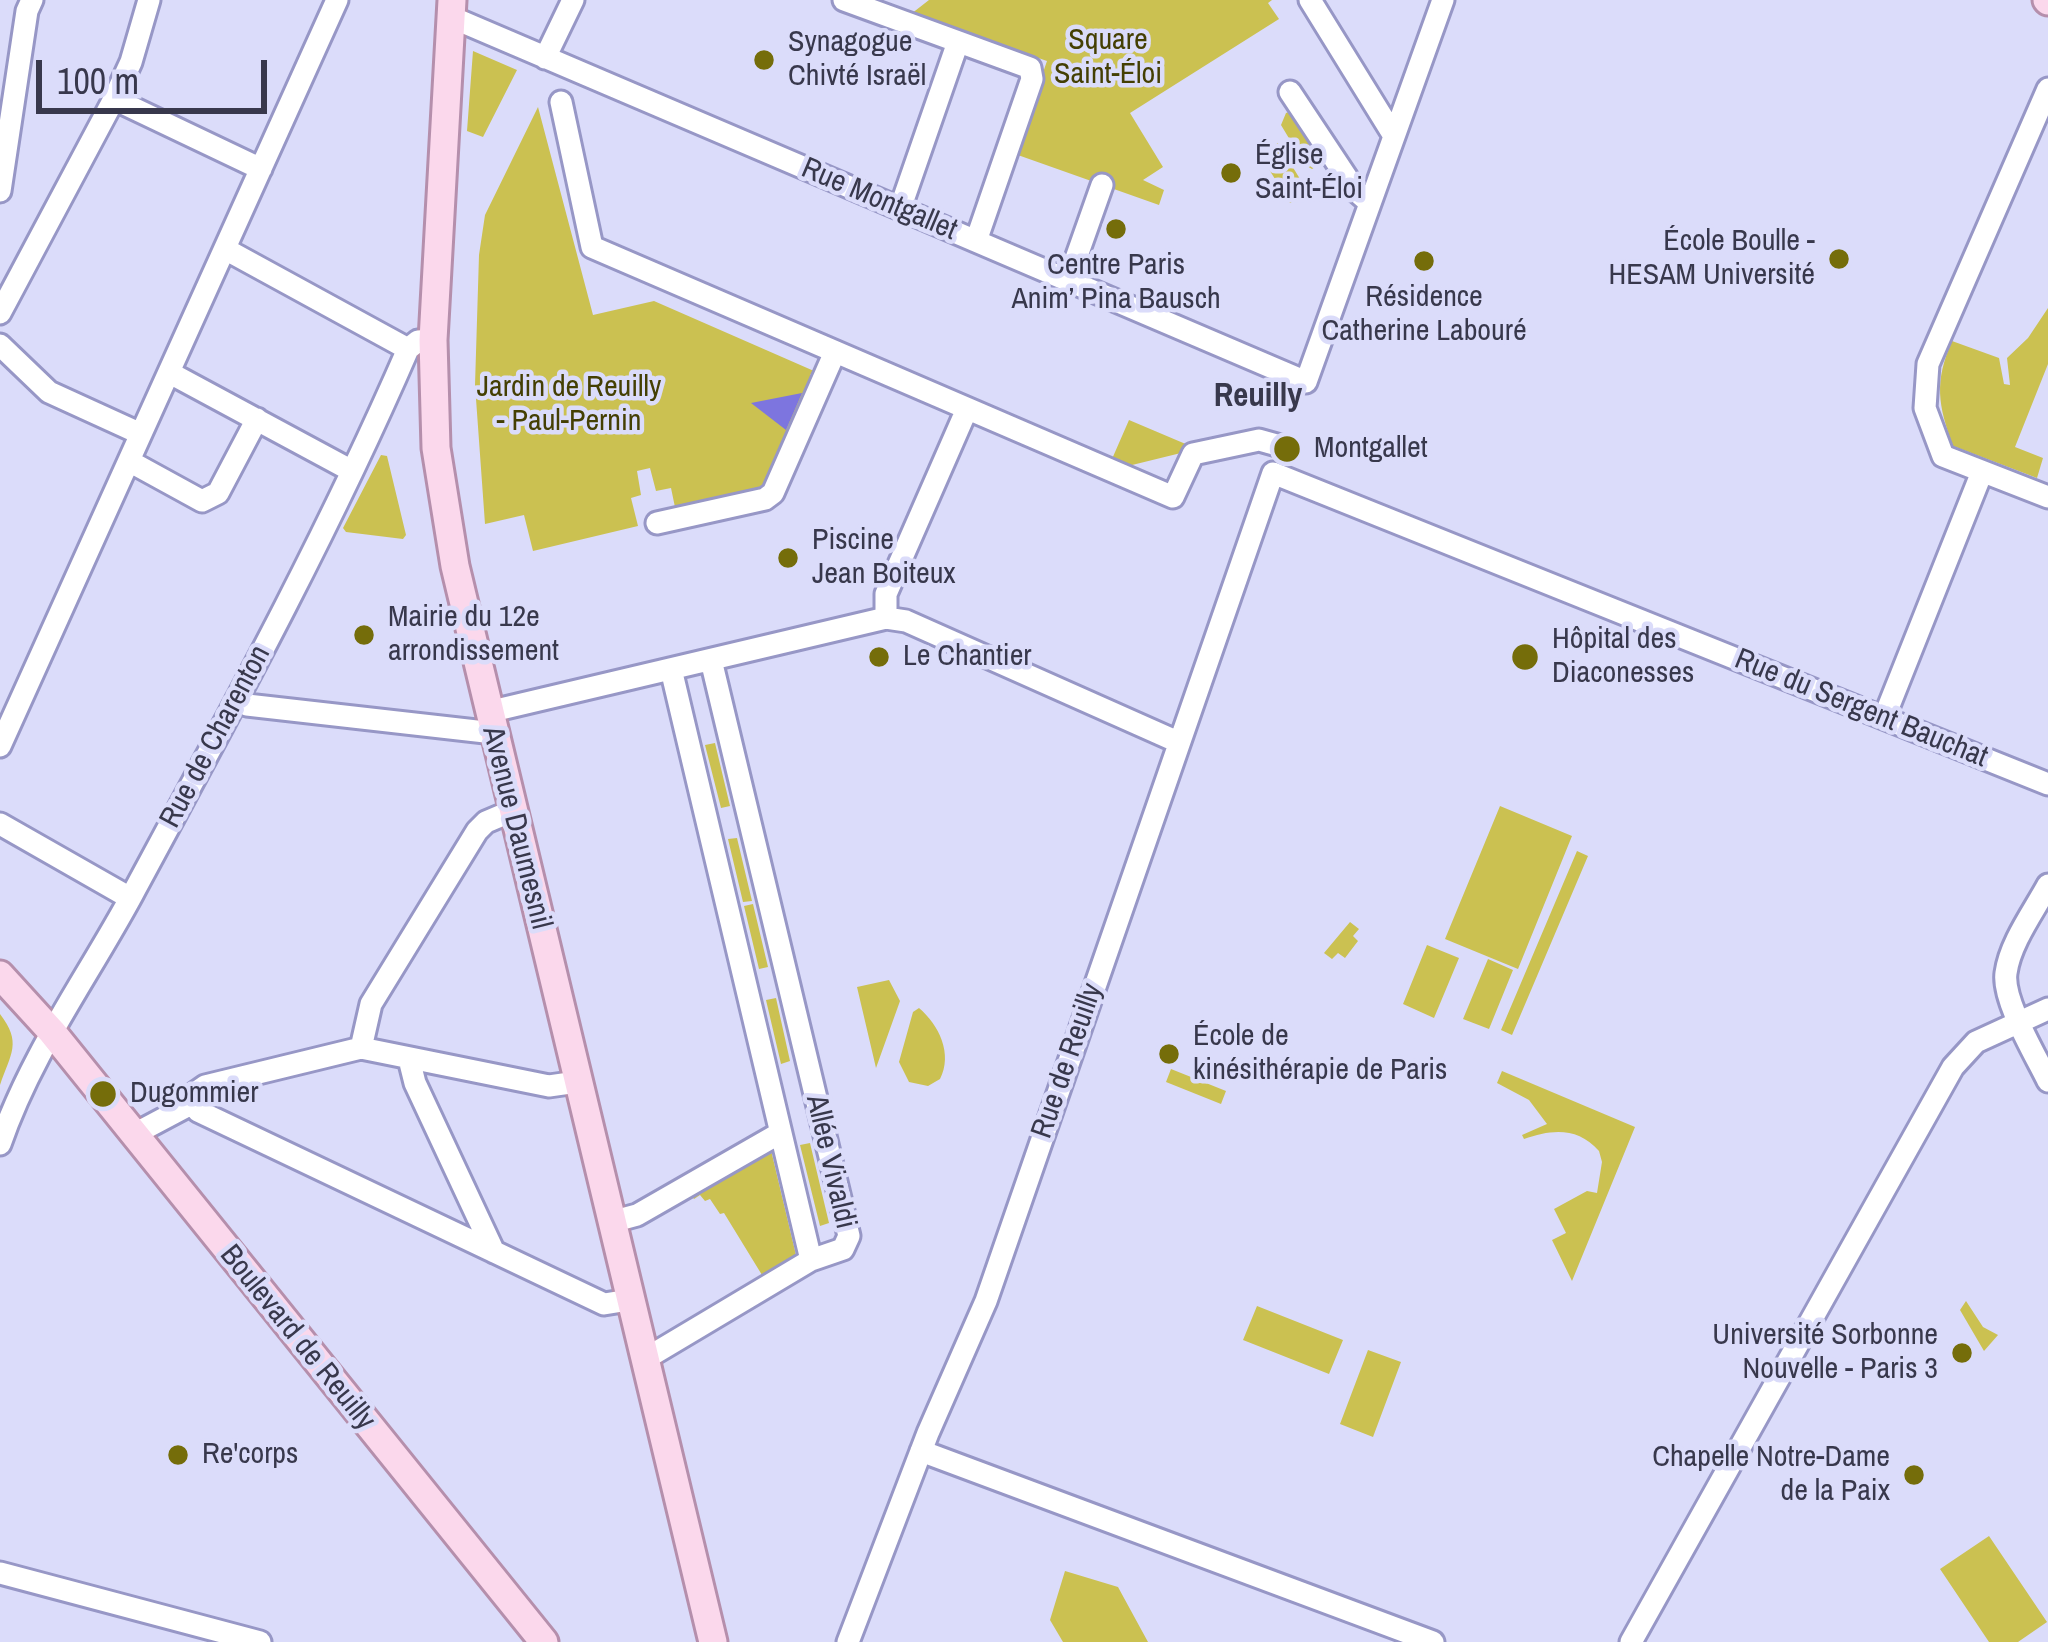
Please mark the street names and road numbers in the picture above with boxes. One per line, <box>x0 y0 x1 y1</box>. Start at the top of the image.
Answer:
street label: Rue Montgallet <box>796 151 962 249</box>
street label: Rue de Charenton <box>153 640 279 834</box>
street label: Rue du Sergent Bauchat <box>1729 642 1993 776</box>
street label: Avenue Daumesnil <box>473 723 559 933</box>
street label: Rue de Reuilly <box>1025 979 1111 1143</box>
street label: Allée Vivaldi <box>797 1092 863 1232</box>
street label: Boulevard de Reuilly <box>212 1238 382 1438</box>

